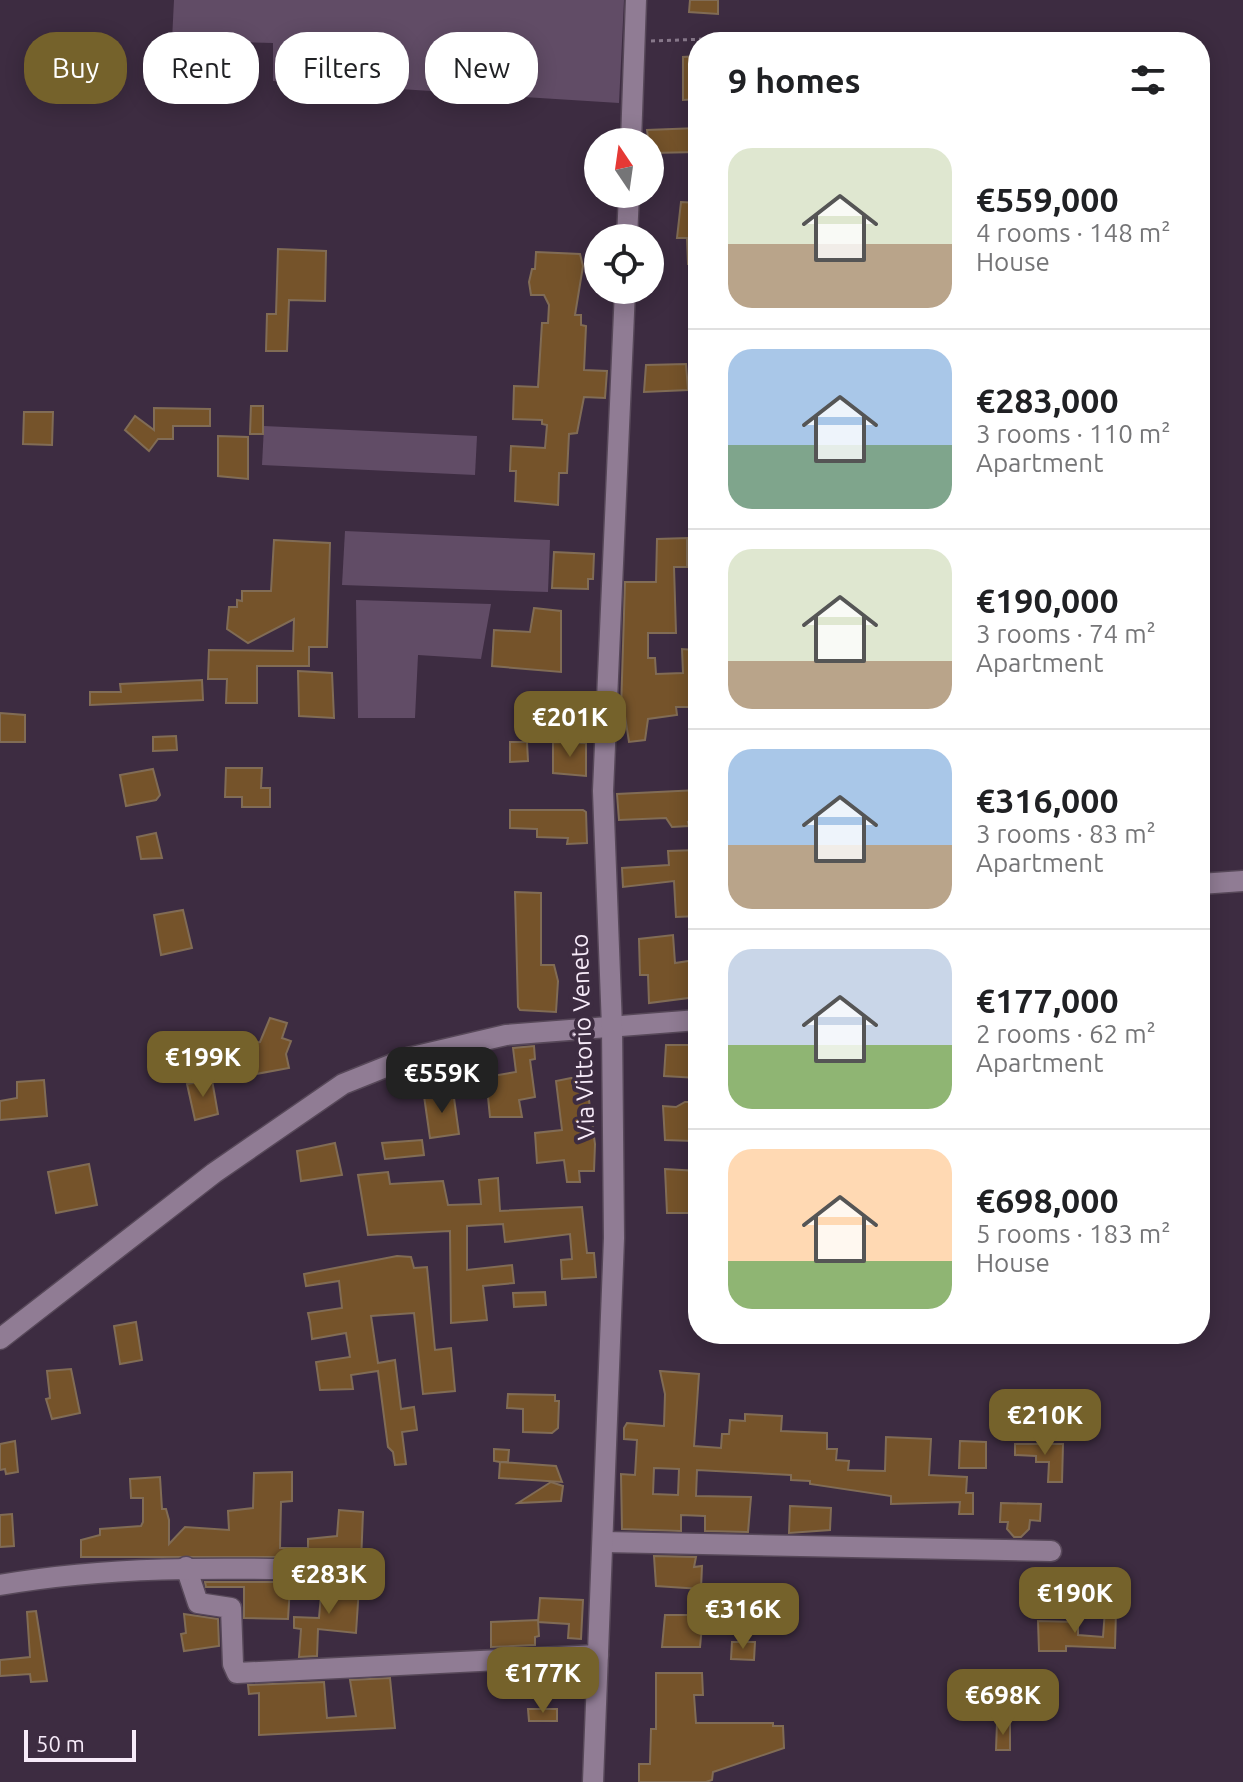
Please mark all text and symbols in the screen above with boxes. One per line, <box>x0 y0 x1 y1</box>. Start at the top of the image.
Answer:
chip: Buy <box>24 32 127 104</box>
chip: Rent <box>143 32 259 104</box>
chip: Filters <box>275 32 409 104</box>
chip: New <box>425 32 538 104</box>
icon: filters <box>1126 58 1170 102</box>
text: 9 homes <box>728 61 861 99</box>
north arrow <box>584 128 664 208</box>
map controls <box>584 128 664 304</box>
icon: home <box>792 180 888 276</box>
text: €559,000 <box>976 180 1119 218</box>
text: 4 rooms · 148 m² <box>976 218 1171 247</box>
button: locate <box>584 224 664 304</box>
text: House <box>976 247 1050 276</box>
icon: home <box>792 381 888 477</box>
text: €283,000 <box>976 381 1119 419</box>
text: 3 rooms · 110 m² <box>976 419 1171 448</box>
text: Apartment <box>976 448 1103 477</box>
icon: home <box>792 581 888 677</box>
text: €190,000 <box>976 581 1119 619</box>
text: 3 rooms · 74 m² <box>976 619 1156 648</box>
text: Apartment <box>976 648 1103 677</box>
pin: €201K <box>514 691 626 759</box>
text: €201K <box>532 702 608 731</box>
icon: home <box>792 781 888 877</box>
text: €316,000 <box>976 781 1119 819</box>
text: 3 rooms · 83 m² <box>976 819 1156 848</box>
text: Apartment <box>976 848 1103 877</box>
street label: Via Vittorio Veneto <box>565 933 600 1141</box>
icon: home <box>792 981 888 1077</box>
text: €177,000 <box>976 981 1119 1019</box>
text: 2 rooms · 62 m² <box>976 1019 1156 1048</box>
pin: €199K <box>147 1031 259 1099</box>
text: €199K <box>165 1042 241 1071</box>
pin: €559K <box>386 1047 498 1115</box>
text: Apartment <box>976 1048 1103 1077</box>
text: €559K <box>404 1058 480 1087</box>
icon: home <box>792 1181 888 1277</box>
text: €698,000 <box>976 1181 1119 1219</box>
text: 5 rooms · 183 m² <box>976 1219 1171 1248</box>
text: House <box>976 1248 1050 1277</box>
pin: €210K <box>989 1389 1101 1457</box>
text: €210K <box>1007 1400 1083 1429</box>
pin: €283K <box>273 1548 385 1616</box>
text: €283K <box>291 1559 367 1588</box>
pin: €190K <box>1019 1567 1131 1635</box>
text: €190K <box>1037 1578 1113 1607</box>
pin: €316K <box>687 1583 799 1651</box>
text: €316K <box>705 1594 781 1623</box>
pin: €177K <box>487 1647 599 1715</box>
text: €177K <box>505 1658 581 1687</box>
pin: €698K <box>947 1669 1059 1737</box>
text: €698K <box>965 1680 1041 1709</box>
scale bar <box>24 1726 136 1762</box>
text: 50 m <box>36 1731 85 1756</box>

